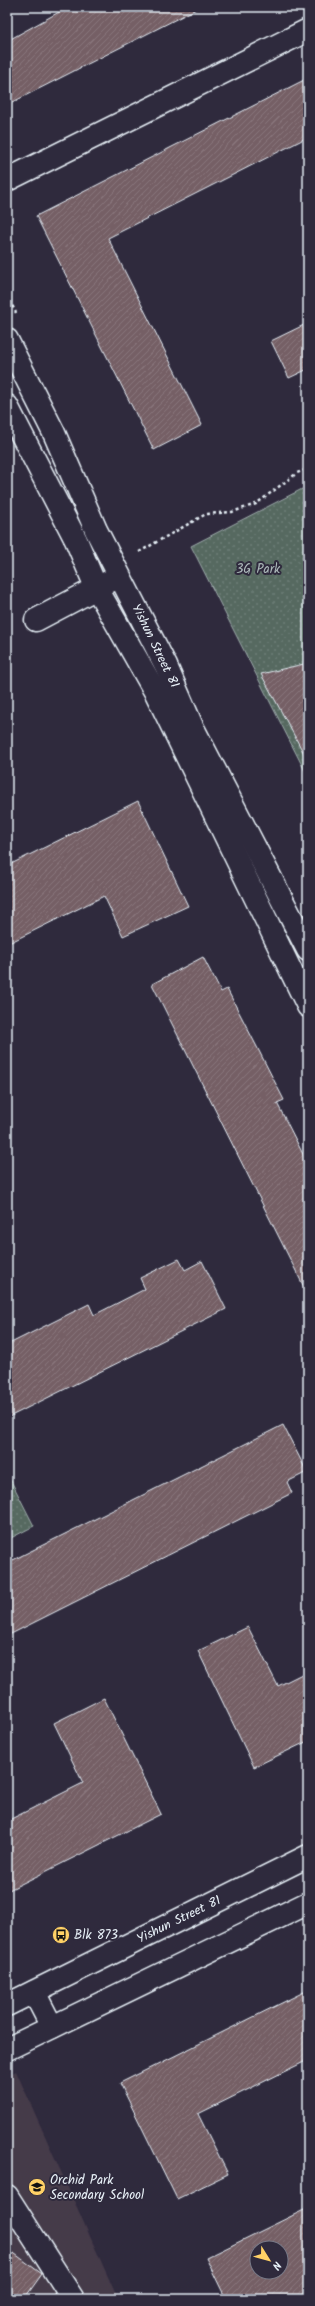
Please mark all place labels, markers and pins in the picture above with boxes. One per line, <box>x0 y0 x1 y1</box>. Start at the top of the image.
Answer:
bus stop icon: Blk 873 <box>51 1925 71 1945</box>
place label: Blk 873 <box>74 1925 118 1946</box>
place label: Orchid Park Secondary School <box>50 2170 144 2206</box>
school or university icon: Orchid Park Secondary School <box>27 2177 47 2197</box>

